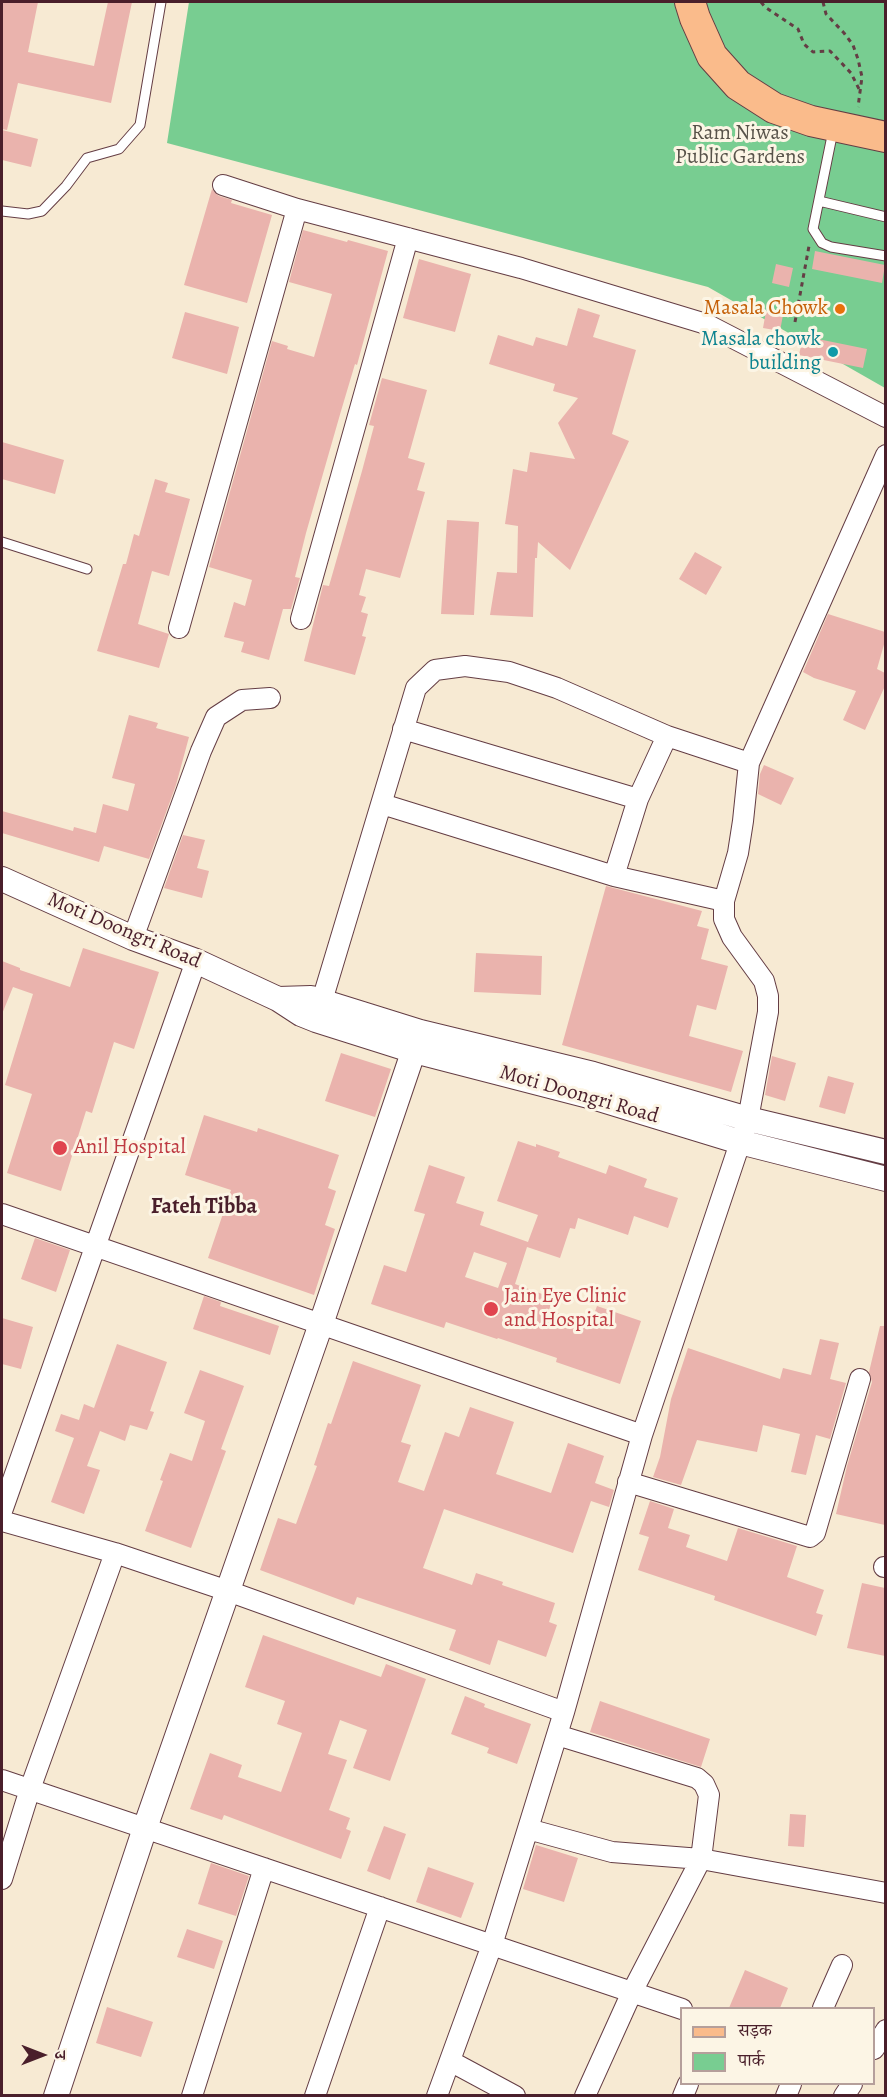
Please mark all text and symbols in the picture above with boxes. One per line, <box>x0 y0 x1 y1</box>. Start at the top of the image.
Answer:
park label: Ram Niwas Public Gardens <box>675 121 805 171</box>
place label: Masala Chowk <box>704 296 828 322</box>
marker: Masala Chowk <box>833 302 847 316</box>
place label: Masala chowk building <box>701 327 821 377</box>
marker: Masala chowk building <box>826 345 840 359</box>
street label: Moti Doongri Road <box>43 887 205 975</box>
street label: Moti Doongri Road <box>497 1060 661 1130</box>
place label: Anil Hospital <box>74 1135 186 1161</box>
marker: Anil Hospital <box>51 1139 69 1157</box>
district label: Fateh Tibba <box>151 1195 257 1221</box>
place label: Jain Eye Clinic and Hospital <box>504 1284 627 1334</box>
marker: Jain Eye Clinic and Hospital <box>482 1300 500 1318</box>
legend <box>680 2007 875 2085</box>
text: सड़क <box>738 2018 772 2042</box>
north arrow <box>12 2025 72 2085</box>
text: पार्क <box>738 2048 765 2072</box>
text: उ <box>49 2051 71 2059</box>

